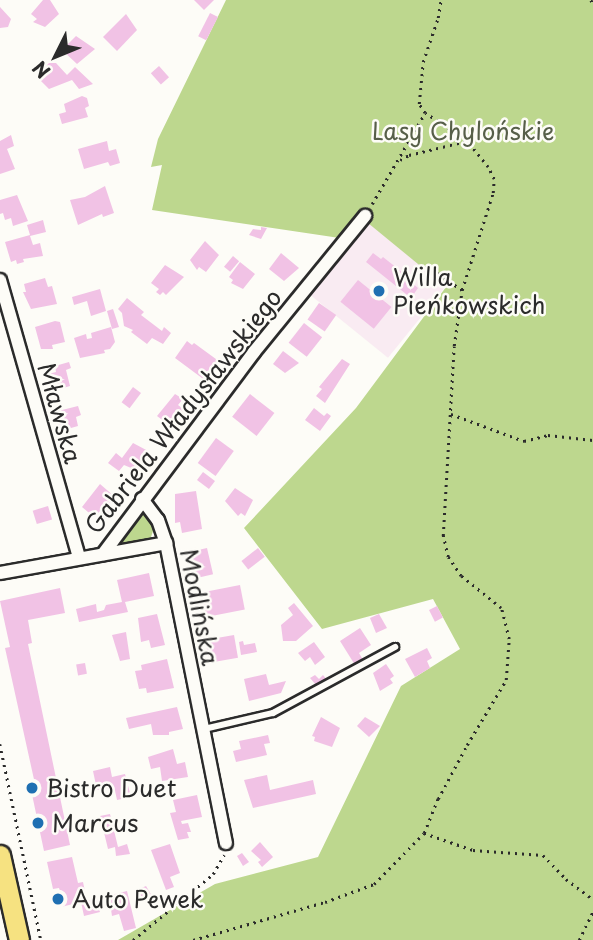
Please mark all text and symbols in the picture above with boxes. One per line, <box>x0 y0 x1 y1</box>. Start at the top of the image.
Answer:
north arrow <box>21 21 91 91</box>
text: N <box>25 55 56 85</box>
park label: Lasy Chylońskie <box>371 117 555 145</box>
place label: Willa Pieńkowskich <box>393 263 545 319</box>
street label: Gabriela Władysławskiego <box>77 281 289 541</box>
marker: Willa Pieńkowskich <box>371 283 387 299</box>
street label: Mławska <box>32 360 88 466</box>
street label: Modlińska <box>175 546 225 668</box>
place label: Bistro Duet <box>46 774 178 802</box>
marker: Bistro Duet <box>24 780 40 796</box>
place label: Marcus <box>52 809 138 837</box>
marker: Marcus <box>30 815 46 831</box>
place label: Auto Pewek <box>72 885 207 913</box>
marker: Auto Pewek <box>50 891 66 907</box>

